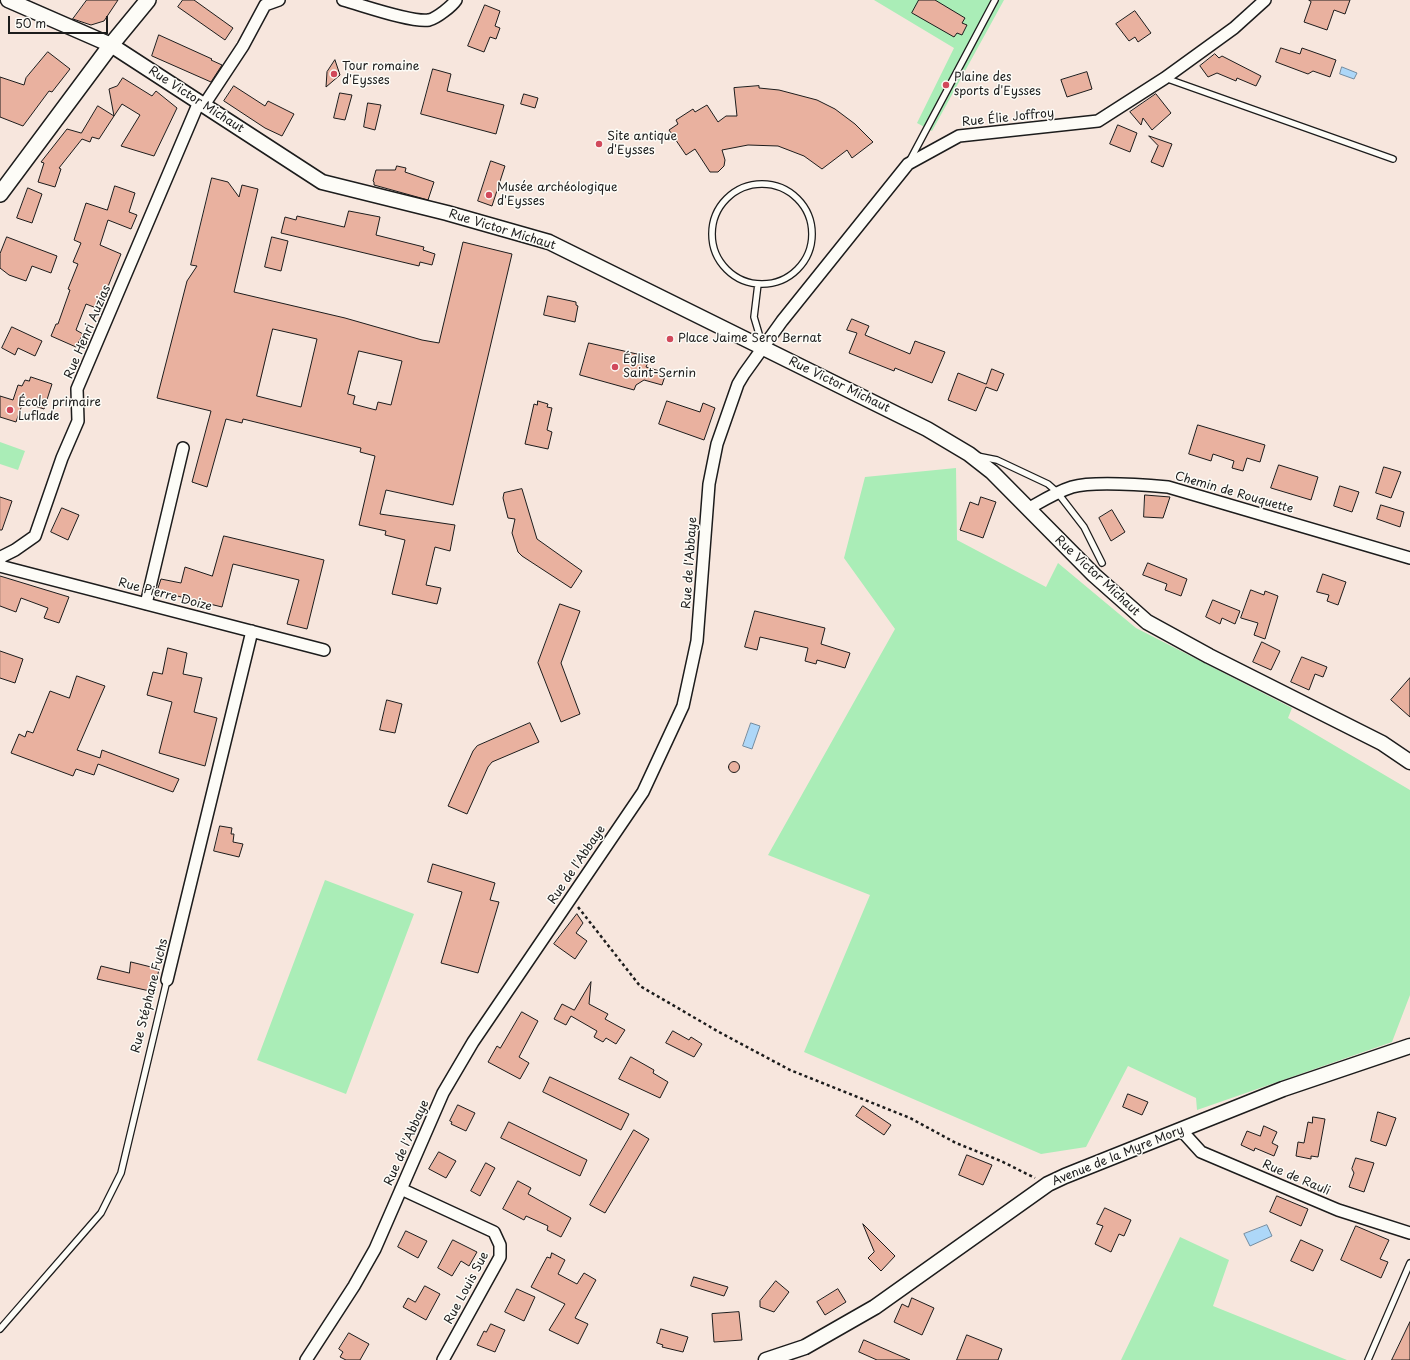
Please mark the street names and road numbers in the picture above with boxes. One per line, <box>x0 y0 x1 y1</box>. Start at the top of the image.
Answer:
street label: Rue Victor Michaut <box>146 64 246 136</box>
street label: Rue Élie Joffroy <box>961 106 1055 130</box>
street label: Rue Victor Michaut <box>447 207 557 253</box>
street label: Rue Henri Auzias <box>62 283 114 381</box>
street label: Rue Victor Michaut <box>786 354 892 416</box>
street label: Chemin de Rouquette <box>1173 469 1295 517</box>
street label: Rue de l'Abbaye <box>680 516 700 610</box>
street label: Rue Victor Michaut <box>1052 533 1142 619</box>
street label: Rue Pierre Doize <box>117 576 213 614</box>
street label: Rue de l'Abbaye <box>545 823 609 907</box>
street label: Rue Stéphane Fuchs <box>129 937 171 1055</box>
street label: Rue de l'Abbaye <box>382 1098 432 1188</box>
street label: Avenue de la Myre Mory <box>1050 1123 1186 1189</box>
street label: Rue de Rauli <box>1260 1157 1332 1199</box>
street label: Rue Louis Sue <box>442 1249 492 1327</box>

